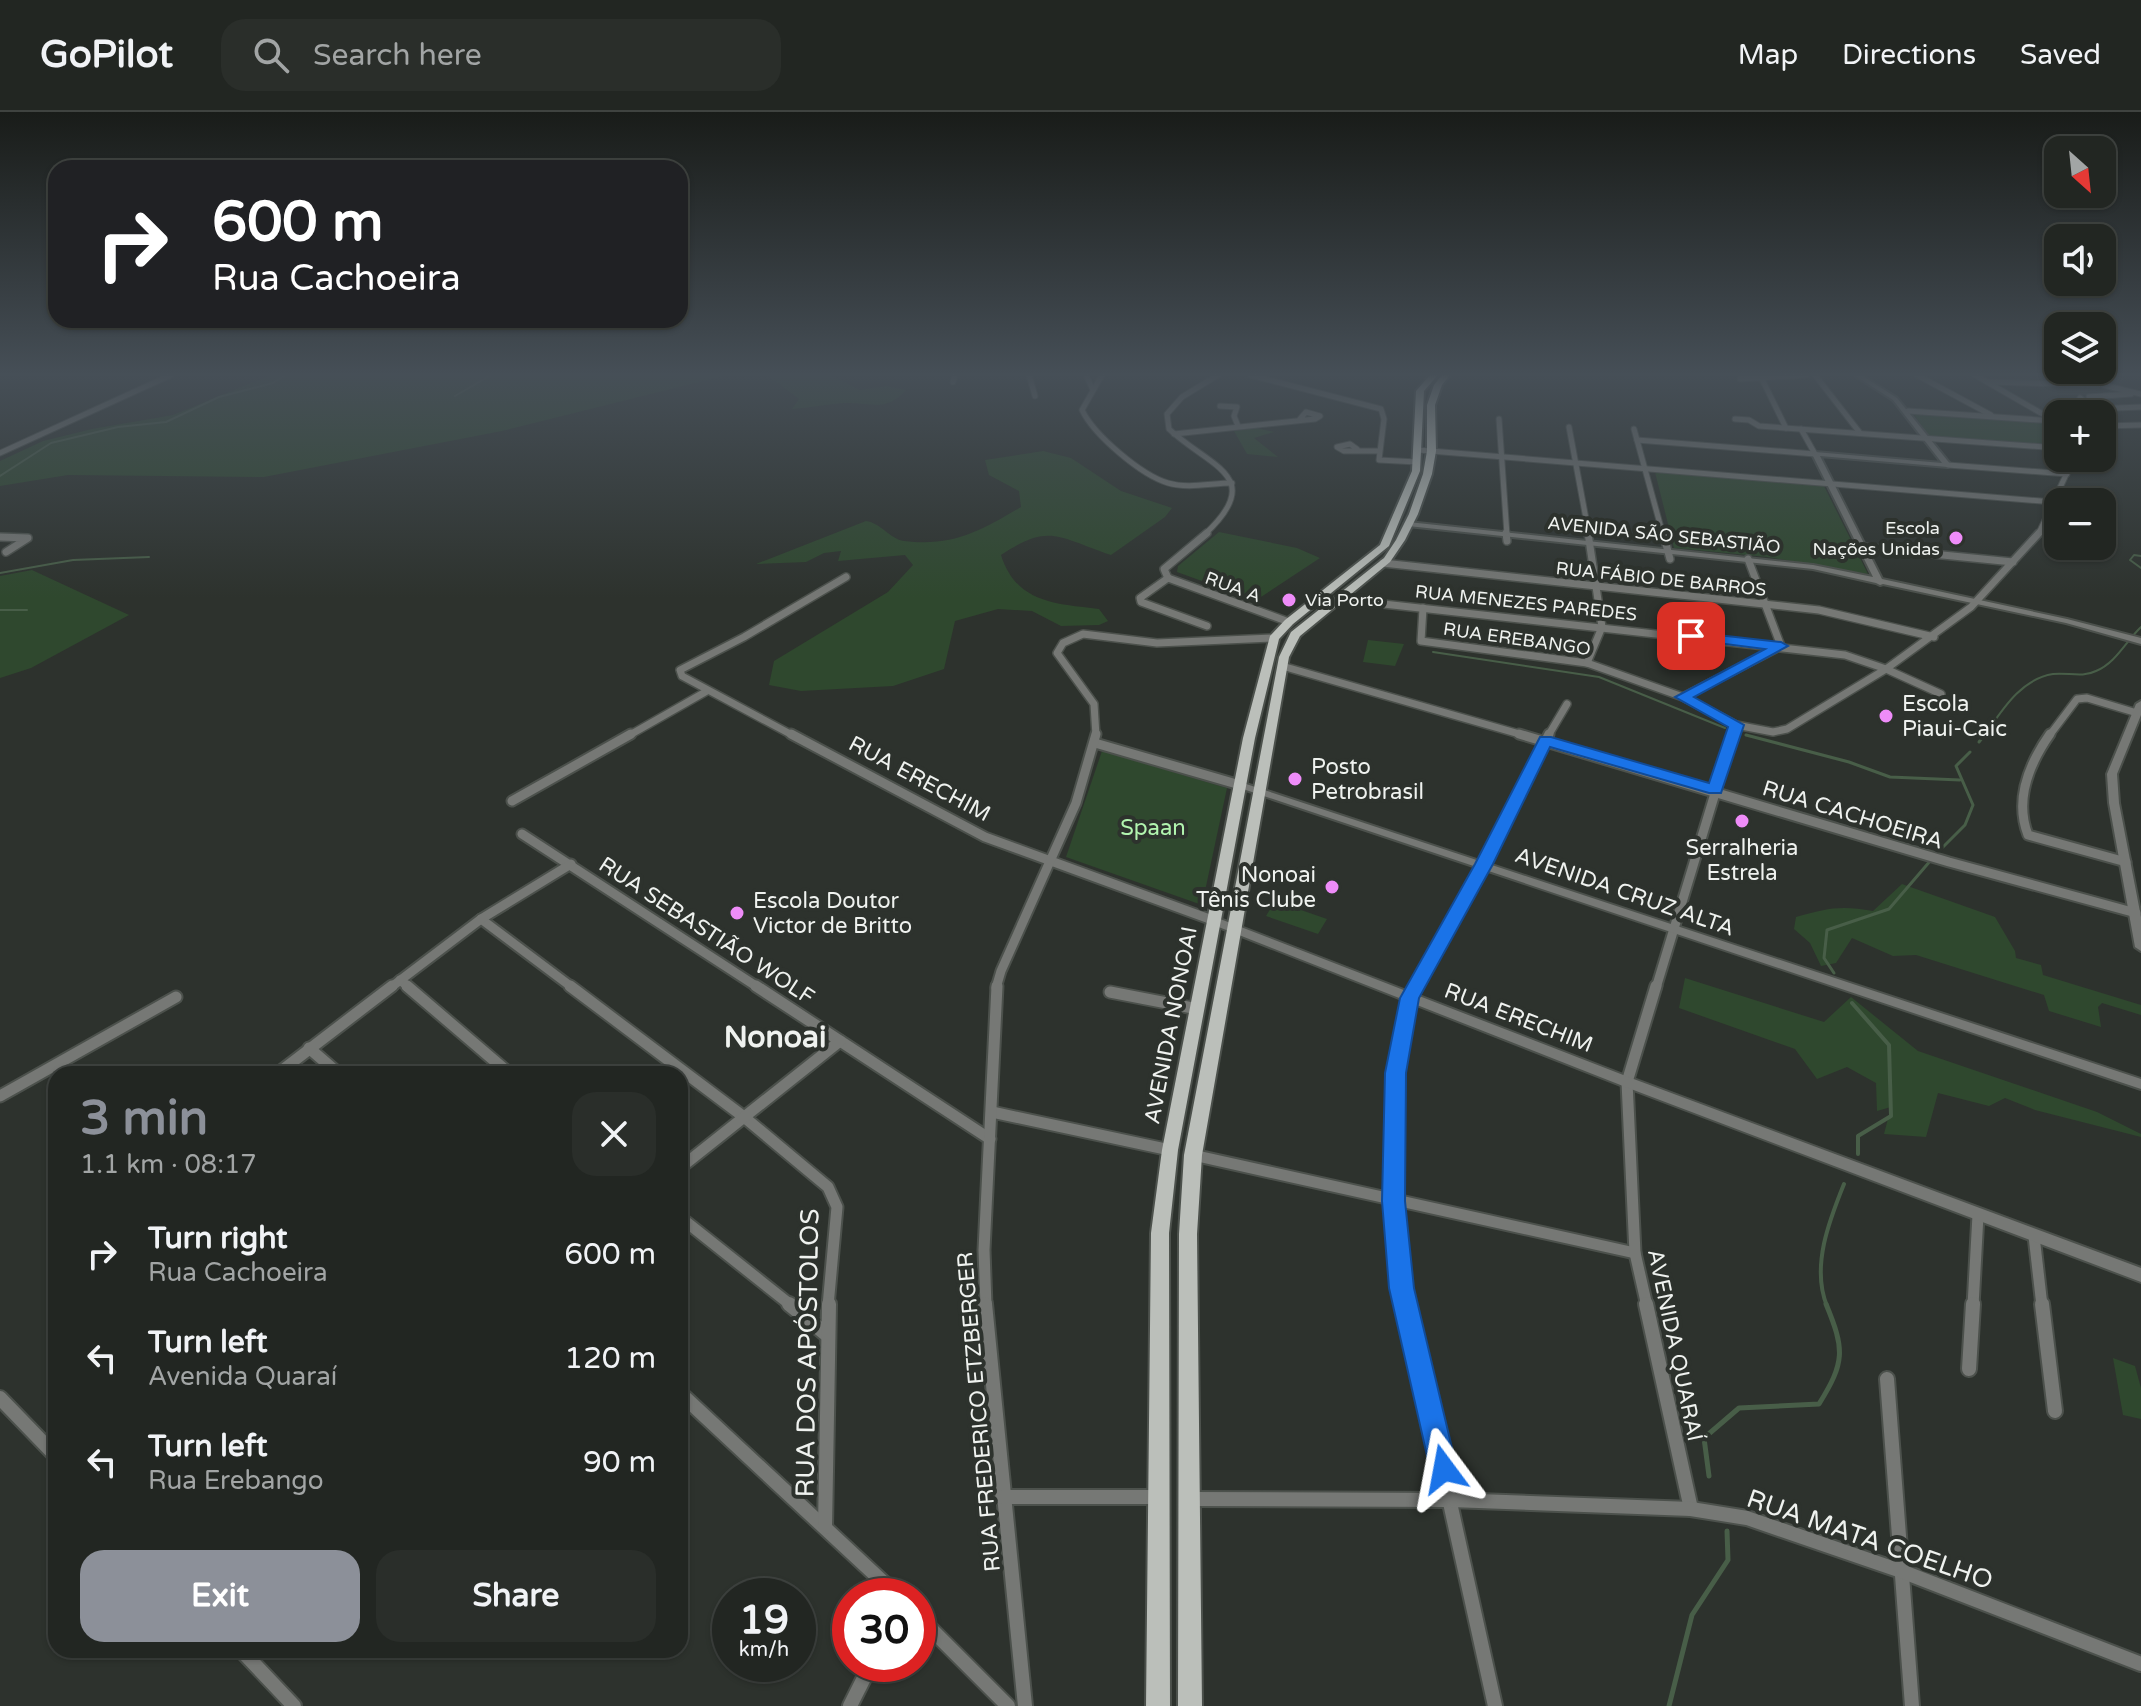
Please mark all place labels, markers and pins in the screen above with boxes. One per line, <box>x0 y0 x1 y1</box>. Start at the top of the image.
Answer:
place label: Escola Nações Unidas <box>1813 517 1940 560</box>
marker: Escola Nações Unidas <box>1947 529 1965 547</box>
place label: Via Porto <box>1305 589 1384 611</box>
marker: Via Porto <box>1280 591 1298 609</box>
pin <box>1657 602 1725 670</box>
place label: Escola Piaui-Caic <box>1902 691 2007 742</box>
marker: Escola Piaui-Caic <box>1877 707 1895 725</box>
place label: Posto Petrobrasil <box>1311 754 1424 805</box>
marker: Posto Petrobrasil <box>1286 770 1304 788</box>
marker: Serralheria Estrela <box>1733 812 1751 830</box>
place label: Serralheria Estrela <box>1686 835 1798 886</box>
place label: Nonoai Tênis Clube <box>1196 862 1316 913</box>
marker: Nonoai Tênis Clube <box>1323 878 1341 896</box>
place label: Escola Doutor Victor de Britto <box>753 888 912 939</box>
marker: Escola Doutor Victor de Britto <box>728 904 746 922</box>

